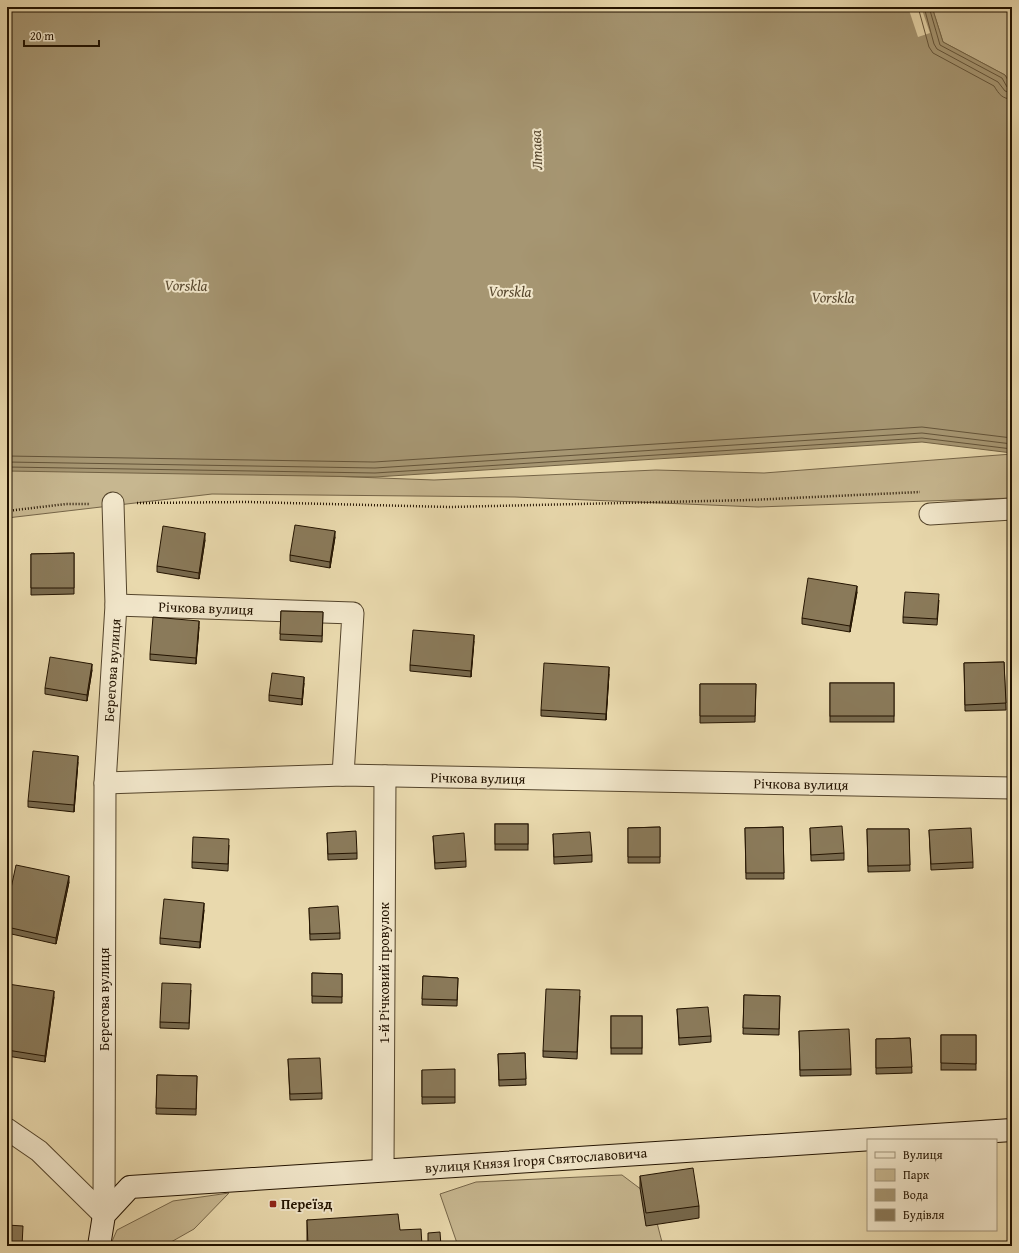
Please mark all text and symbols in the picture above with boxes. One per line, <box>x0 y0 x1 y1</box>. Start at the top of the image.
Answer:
scale bar <box>24 22 99 48</box>
text: 20 m <box>30 27 54 44</box>
water label: Лтава <box>525 130 547 170</box>
water label: Vorskla <box>164 274 208 296</box>
water label: Vorskla <box>488 280 532 302</box>
water label: Vorskla <box>811 286 855 308</box>
street label: Річкова вулиця <box>158 596 254 620</box>
street label: Берегова вулиця <box>98 618 126 722</box>
street label: Річкова вулиця <box>430 767 526 789</box>
street label: Річкова вулиця <box>753 773 849 795</box>
street label: 1-й Річковий провулок <box>374 901 394 1044</box>
street label: Берегова вулиця <box>94 947 114 1051</box>
legend <box>867 1139 997 1231</box>
street label: вулиця Князя Ігоря Святославовича <box>424 1142 648 1178</box>
text: Вулиця <box>903 1146 943 1163</box>
text: Парк <box>903 1166 930 1183</box>
text: Вода <box>903 1186 928 1203</box>
place label: Переїзд <box>281 1194 333 1214</box>
marker: Переїзд <box>268 1199 278 1209</box>
text: Будівля <box>903 1206 944 1223</box>

